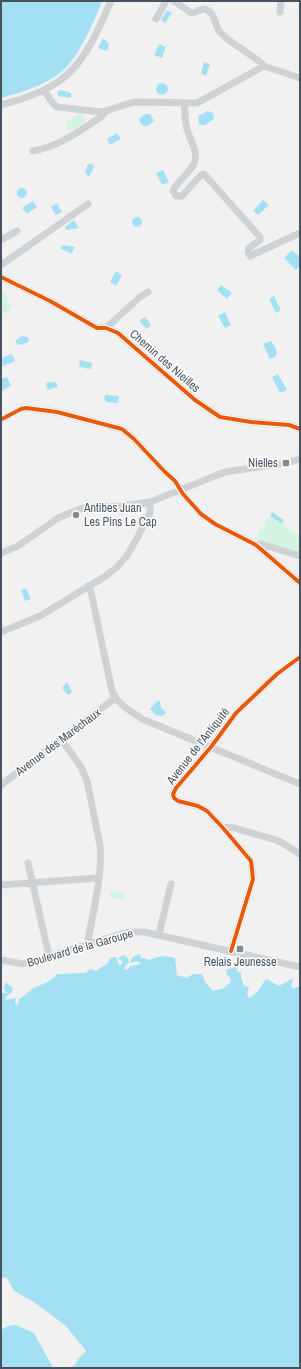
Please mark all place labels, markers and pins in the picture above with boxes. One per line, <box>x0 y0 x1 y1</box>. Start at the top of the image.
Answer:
place label: Nielles <box>248 455 278 471</box>
marker: Nielles <box>281 458 291 468</box>
place label: Antibes Juan Les Pins Le Cap <box>83 500 157 530</box>
marker: Antibes Juan Les Pins Le Cap <box>71 510 81 520</box>
marker: Relais Jeunesse <box>235 944 245 954</box>
place label: Relais Jeunesse <box>204 954 276 970</box>

